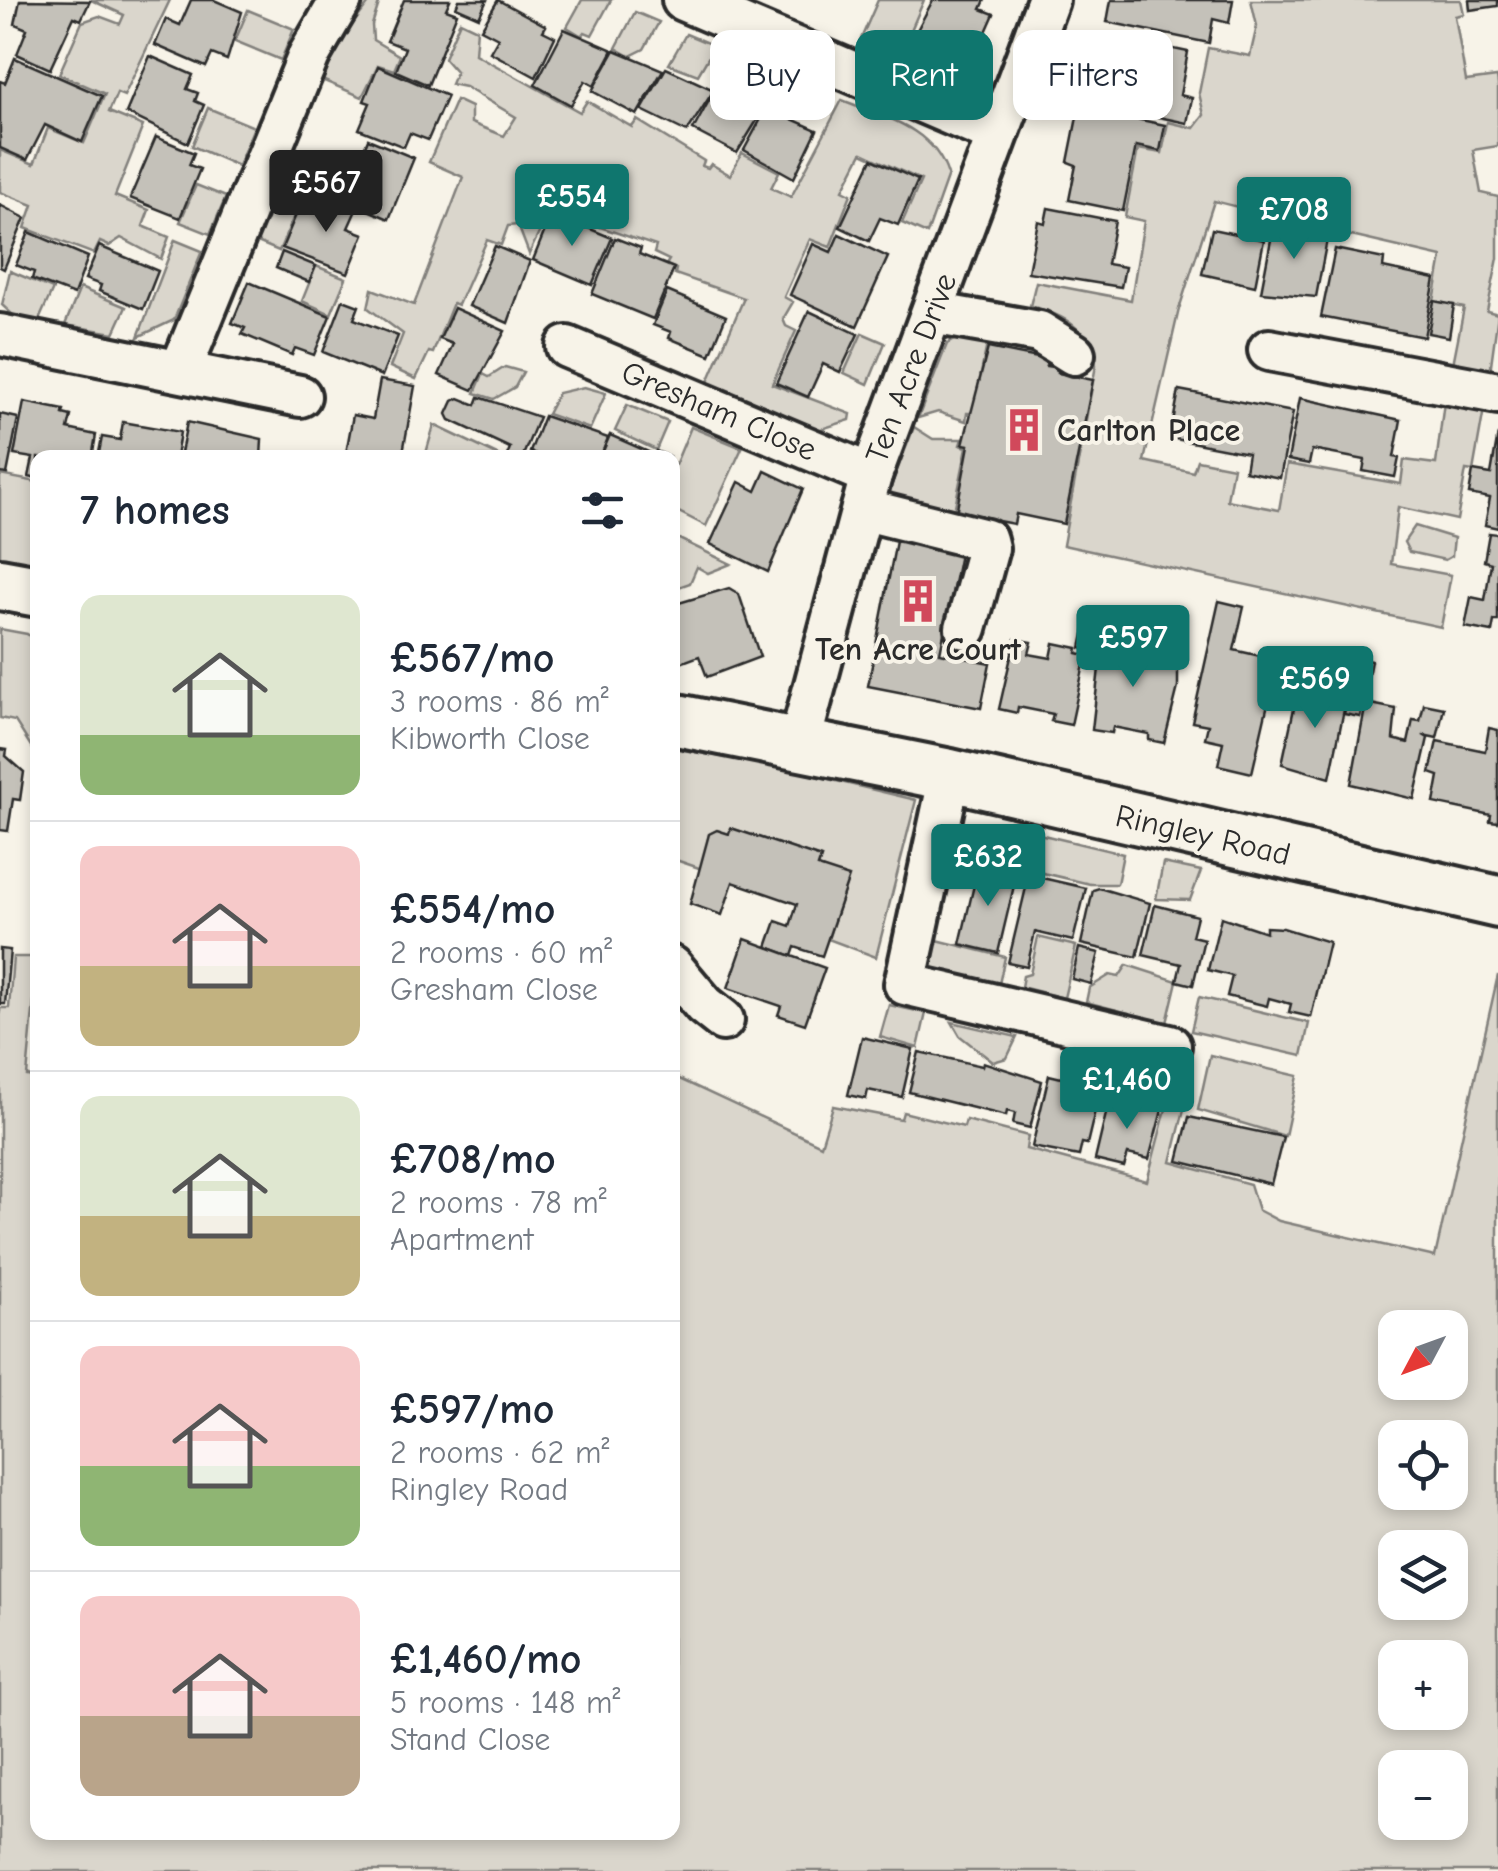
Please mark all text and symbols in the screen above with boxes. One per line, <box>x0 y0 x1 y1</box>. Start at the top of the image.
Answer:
chip: Buy <box>710 30 835 120</box>
chip: Rent <box>855 30 993 120</box>
chip: Filters <box>1013 30 1173 120</box>
pin: £567 <box>267 150 385 235</box>
text: £567 <box>291 164 361 201</box>
pin: £554 <box>513 164 631 249</box>
pin: £708 <box>1235 177 1353 262</box>
text: £554 <box>537 178 607 215</box>
text: £708 <box>1259 191 1329 228</box>
street label: Ten Acre Drive <box>858 268 964 468</box>
street label: Gresham Close <box>616 353 822 469</box>
building icon: Carlton Place <box>1000 406 1048 454</box>
place label: Carlton Place <box>1057 412 1240 449</box>
icon: filters <box>575 483 630 538</box>
text: 7 homes <box>80 486 230 535</box>
building icon: Ten Acre Court <box>894 577 942 625</box>
pin: £597 <box>1074 605 1192 690</box>
text: £597 <box>1098 619 1168 656</box>
place label: Ten Acre Court <box>815 631 1022 668</box>
text: £567/mo <box>390 634 554 683</box>
icon: home <box>160 635 280 755</box>
pin: £569 <box>1256 646 1374 731</box>
text: £569 <box>1279 660 1351 697</box>
text: 3 rooms · 86 m² <box>390 683 609 720</box>
text: Kibworth Close <box>390 720 590 757</box>
street label: Ringley Road <box>1112 797 1294 873</box>
pin: £632 <box>929 824 1047 909</box>
text: £632 <box>953 838 1023 875</box>
text: £554/mo <box>390 885 555 934</box>
icon: home <box>160 886 280 1006</box>
text: 2 rooms · 60 m² <box>390 934 612 971</box>
text: Gresham Close <box>390 971 598 1008</box>
pin: £1,460 <box>1046 1047 1208 1132</box>
text: £1,460 <box>1082 1061 1172 1098</box>
text: £708/mo <box>390 1135 556 1184</box>
icon: home <box>160 1136 280 1256</box>
text: 2 rooms · 78 m² <box>390 1184 607 1221</box>
text: Apartment <box>390 1221 533 1258</box>
north arrow <box>1378 1310 1468 1400</box>
map controls <box>1378 1310 1468 1840</box>
text: £597/mo <box>390 1385 554 1434</box>
icon: home <box>160 1386 280 1506</box>
button: locate <box>1378 1420 1468 1510</box>
text: 2 rooms · 62 m² <box>390 1434 609 1471</box>
text: Ringley Road <box>390 1471 568 1508</box>
button: layers <box>1378 1530 1468 1620</box>
text: £1,460/mo <box>390 1635 581 1684</box>
icon: home <box>160 1636 280 1756</box>
button: + <box>1378 1640 1468 1730</box>
text: 5 rooms · 148 m² <box>390 1684 621 1721</box>
text: Stand Close <box>390 1721 550 1758</box>
button: − <box>1378 1750 1468 1840</box>

